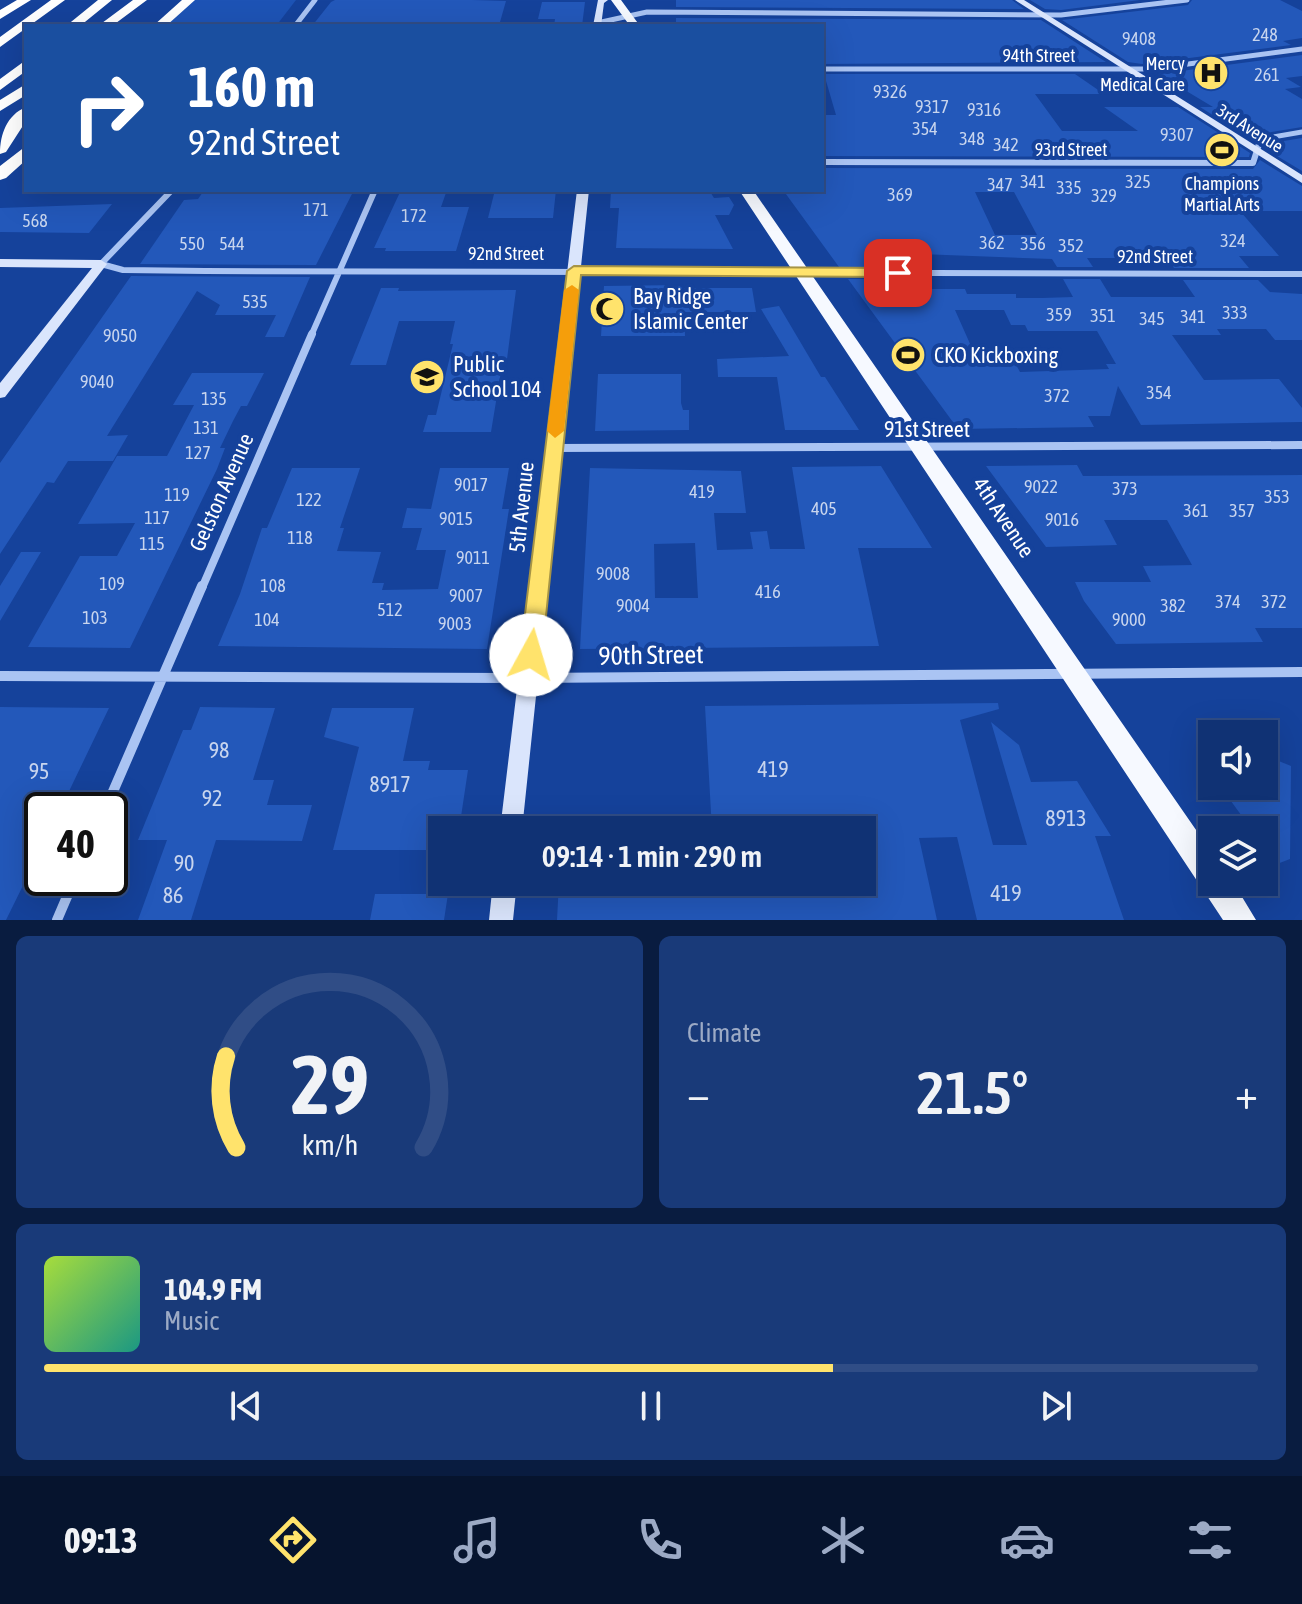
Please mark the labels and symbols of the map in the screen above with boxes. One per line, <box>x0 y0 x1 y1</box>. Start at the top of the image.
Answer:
house number: 248 <box>1252 24 1278 45</box>
house number: 9408 <box>1122 28 1156 49</box>
street label: 94th Street <box>1003 45 1075 66</box>
place label: Mercy Medical Care <box>1100 53 1185 95</box>
hospital icon: Mercy Medical Care <box>1192 54 1230 92</box>
house number: 261 <box>1254 64 1280 85</box>
house number: 9326 <box>873 81 907 102</box>
house number: 9317 <box>915 96 949 117</box>
house number: 9316 <box>967 99 1001 120</box>
street label: 3rd Avenue <box>1213 99 1287 157</box>
house number: 354 <box>912 118 938 139</box>
house number: 9307 <box>1160 124 1194 145</box>
house number: 348 <box>959 128 985 149</box>
sports icon: Champions Martial Arts <box>1203 131 1241 169</box>
house number: 342 <box>993 134 1019 155</box>
street label: 93rd Street <box>1035 139 1107 160</box>
house number: 341 <box>1020 171 1046 192</box>
house number: 325 <box>1125 171 1151 192</box>
place label: Champions Martial Arts <box>1184 173 1260 215</box>
house number: 347 <box>987 174 1013 195</box>
house number: 335 <box>1056 177 1082 198</box>
house number: 369 <box>887 184 913 205</box>
house number: 329 <box>1091 185 1117 206</box>
house number: 171 <box>303 199 329 220</box>
house number: 172 <box>401 205 427 226</box>
house number: 568 <box>22 210 48 231</box>
house number: 324 <box>1220 230 1246 251</box>
house number: 362 <box>979 232 1005 253</box>
house number: 550 <box>179 233 205 254</box>
house number: 544 <box>219 233 245 254</box>
house number: 356 <box>1020 233 1046 254</box>
house number: 352 <box>1058 235 1084 256</box>
pin <box>864 239 932 307</box>
street label: 92nd Street <box>468 243 544 264</box>
street label: 92nd Street <box>1117 246 1193 267</box>
place label: Bay Ridge Islamic Center <box>633 283 748 334</box>
mosque icon: Bay Ridge Islamic Center <box>588 290 626 328</box>
house number: 535 <box>242 291 268 312</box>
house number: 333 <box>1222 302 1248 323</box>
house number: 359 <box>1046 304 1072 325</box>
house number: 351 <box>1090 305 1116 326</box>
house number: 341 <box>1180 306 1206 327</box>
house number: 345 <box>1139 308 1165 329</box>
house number: 9050 <box>103 325 137 346</box>
sports icon: CKO Kickboxing <box>889 336 927 374</box>
place label: CKO Kickboxing <box>934 342 1059 368</box>
place label: Public School 104 <box>453 351 542 402</box>
school or university icon: Public School 104 <box>408 358 446 396</box>
house number: 9040 <box>80 371 114 392</box>
house number: 354 <box>1146 382 1172 403</box>
house number: 372 <box>1044 385 1070 406</box>
house number: 135 <box>201 388 227 409</box>
street label: 91st Street <box>884 416 970 442</box>
house number: 131 <box>193 417 219 438</box>
street label: Gelston Avenue <box>183 429 259 555</box>
house number: 127 <box>185 442 211 463</box>
street label: 5th Avenue <box>503 460 539 554</box>
street label: 4th Avenue <box>968 472 1040 562</box>
house number: 9017 <box>454 474 488 495</box>
house number: 9022 <box>1024 476 1058 497</box>
house number: 373 <box>1112 478 1138 499</box>
house number: 419 <box>689 481 715 502</box>
house number: 119 <box>164 484 190 505</box>
house number: 353 <box>1264 486 1290 507</box>
house number: 122 <box>296 489 322 510</box>
house number: 405 <box>811 498 837 519</box>
house number: 361 <box>1183 500 1209 521</box>
house number: 357 <box>1229 500 1255 521</box>
house number: 117 <box>144 507 170 528</box>
house number: 9015 <box>439 508 473 529</box>
house number: 9016 <box>1045 509 1079 530</box>
house number: 118 <box>287 527 313 548</box>
house number: 115 <box>139 533 165 554</box>
house number: 9011 <box>456 547 490 568</box>
house number: 9008 <box>596 563 630 584</box>
house number: 109 <box>99 573 125 594</box>
house number: 108 <box>260 575 286 596</box>
house number: 416 <box>755 581 781 602</box>
house number: 9007 <box>449 585 483 606</box>
house number: 374 <box>1215 591 1241 612</box>
house number: 372 <box>1261 591 1287 612</box>
house number: 9004 <box>616 595 650 616</box>
house number: 382 <box>1160 595 1186 616</box>
house number: 512 <box>377 599 403 620</box>
house number: 103 <box>82 607 108 628</box>
house number: 104 <box>254 609 280 630</box>
house number: 9000 <box>1112 609 1146 630</box>
house number: 9003 <box>438 613 472 634</box>
position arrow <box>489 613 573 697</box>
street label: 90th Street <box>598 639 704 671</box>
house number: 98 <box>209 737 229 763</box>
house number: 419 <box>757 756 789 782</box>
house number: 95 <box>29 758 49 784</box>
house number: 8917 <box>369 771 411 797</box>
house number: 92 <box>202 785 222 811</box>
speed limit sign: 40 <box>24 792 128 896</box>
house number: 8913 <box>1045 805 1087 831</box>
house number: 90 <box>174 850 194 876</box>
house number: 419 <box>990 880 1022 906</box>
house number: 86 <box>163 882 183 908</box>

